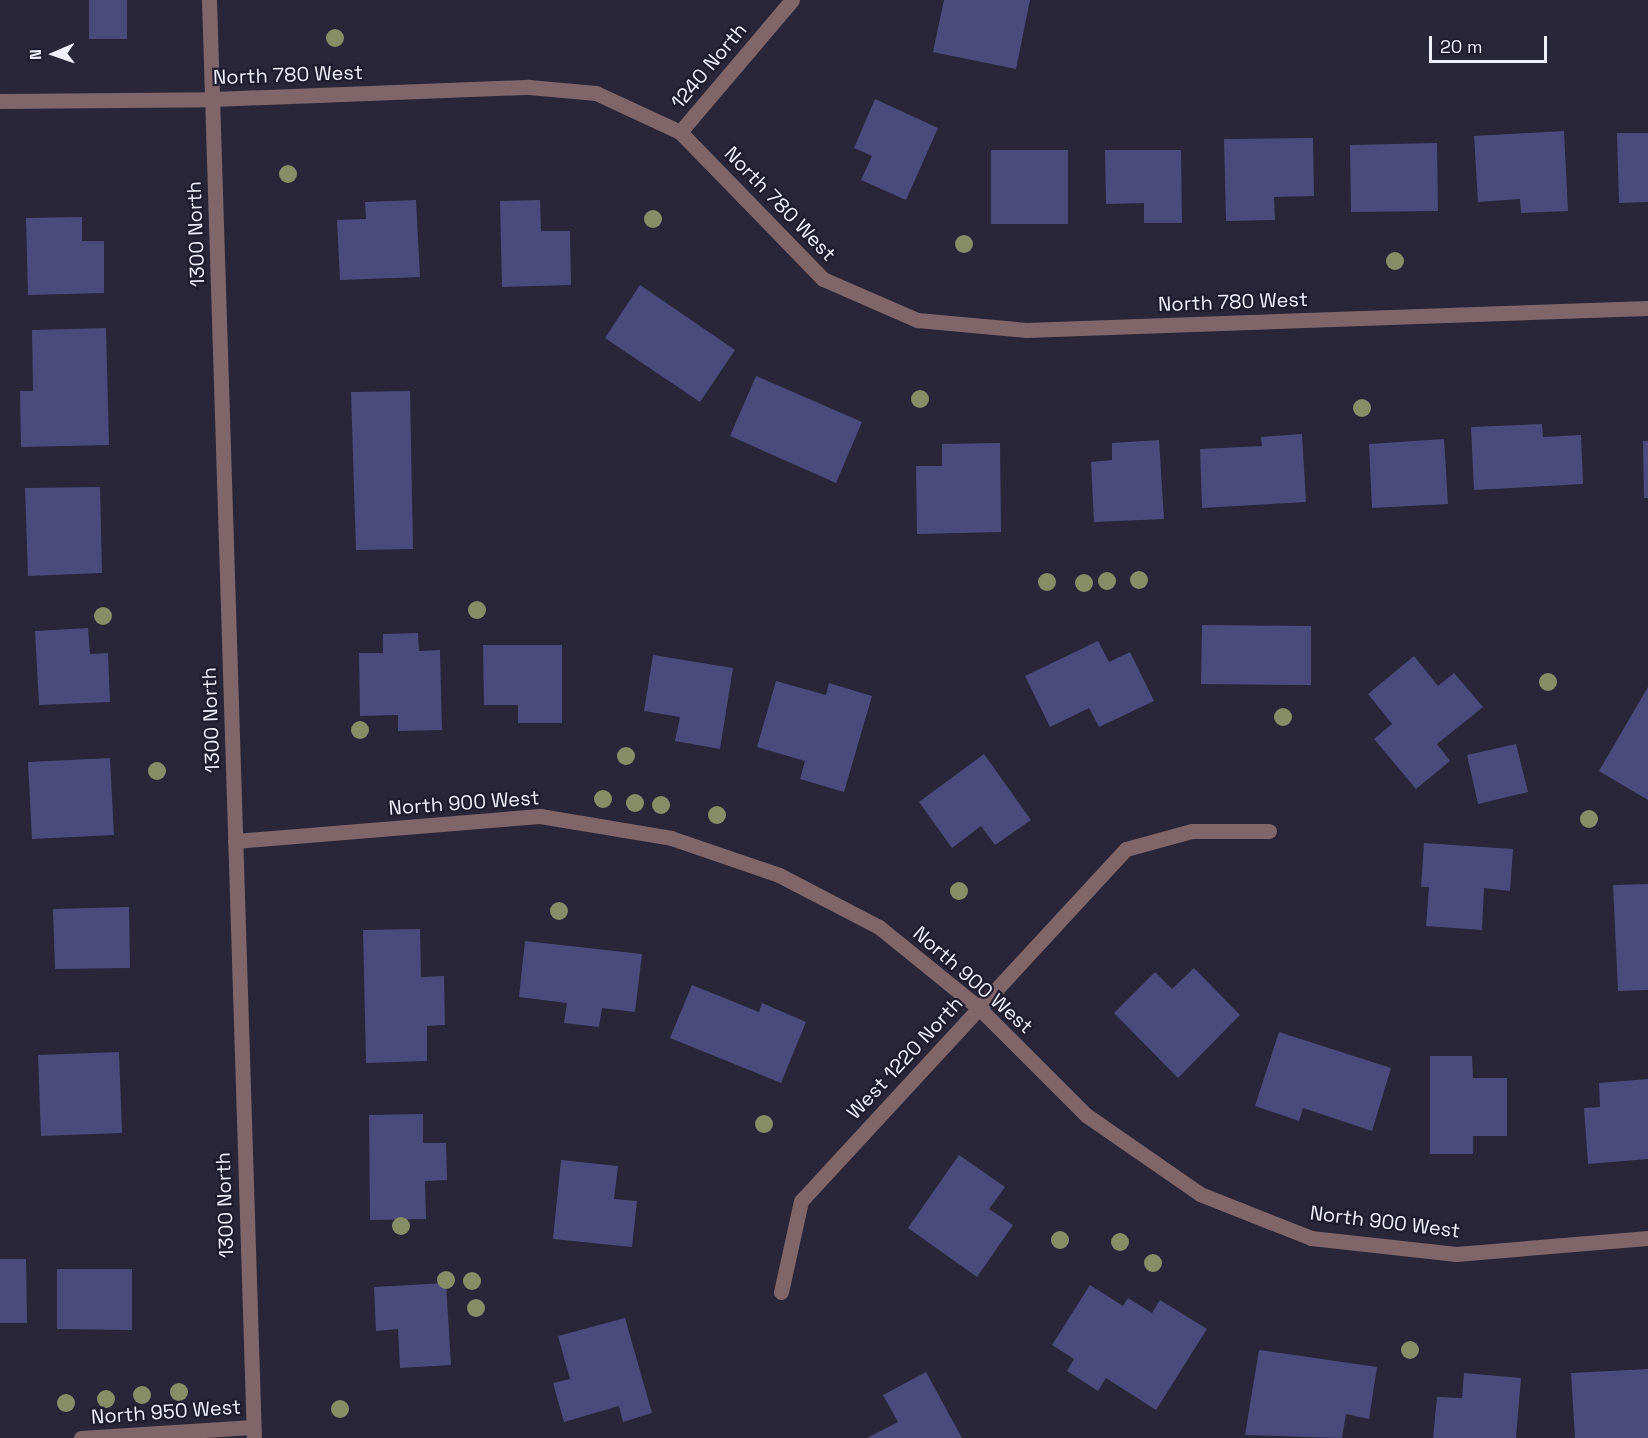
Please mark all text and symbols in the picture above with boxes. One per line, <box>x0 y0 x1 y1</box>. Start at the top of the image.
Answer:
street label: 1240 North <box>666 18 752 114</box>
north arrow <box>24 24 84 84</box>
scale bar <box>1432 24 1550 62</box>
text: 20 m <box>1440 35 1483 58</box>
text: N <box>25 49 46 60</box>
street label: North 780 West <box>213 60 363 90</box>
street label: North 780 West <box>719 142 841 266</box>
street label: 1300 North <box>182 181 210 287</box>
street label: North 780 West <box>1158 287 1308 317</box>
street label: 1300 North <box>197 667 225 773</box>
street label: North 900 West <box>388 786 540 820</box>
street label: North 900 West <box>908 921 1038 1039</box>
street label: West 1220 North <box>842 992 968 1124</box>
street label: 1300 North <box>211 1152 239 1258</box>
street label: North 900 West <box>1308 1201 1462 1243</box>
street label: North 950 West <box>90 1395 242 1429</box>

